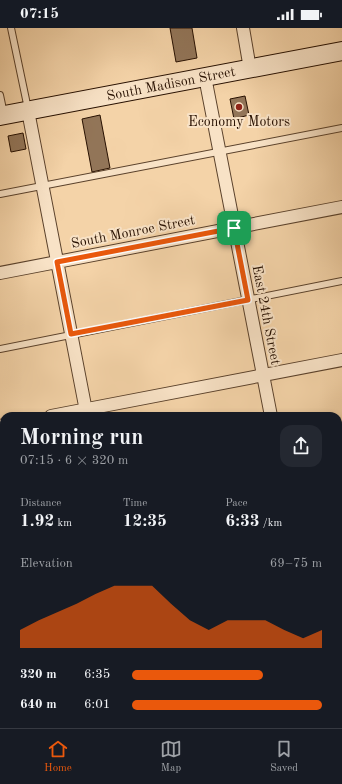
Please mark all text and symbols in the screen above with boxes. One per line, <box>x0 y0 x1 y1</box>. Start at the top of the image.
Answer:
text: 07:15 <box>20 7 59 22</box>
street label: South Madison Street <box>105 65 237 103</box>
marker: Economy Motors <box>234 102 244 112</box>
place label: Economy Motors <box>188 115 290 129</box>
pin <box>217 211 251 245</box>
street label: South Monroe Street <box>70 213 196 251</box>
icon: arrive <box>223 217 245 239</box>
street label: East 24th Street <box>249 264 283 366</box>
button: share <box>280 425 322 467</box>
text: Morning run <box>20 427 143 449</box>
text: 07:15 · 6 × 320 m <box>20 454 128 467</box>
text: Distance <box>20 498 61 509</box>
text: Time <box>123 498 147 509</box>
text: Pace <box>225 498 248 509</box>
text: 1.92 <box>20 513 54 530</box>
text: 12:35 <box>123 513 167 530</box>
text: 6:33 <box>225 513 260 530</box>
text: km <box>54 518 72 529</box>
text: /km <box>260 518 282 529</box>
text: Elevation <box>20 557 73 570</box>
text: 69–75 m <box>270 557 322 570</box>
text: 320 m <box>20 668 57 681</box>
text: 6:35 <box>84 668 110 681</box>
text: 640 m <box>20 698 57 711</box>
text: 6:01 <box>84 698 110 711</box>
tab: Home <box>44 738 72 776</box>
tab: Map <box>160 738 182 776</box>
tab: Saved <box>270 738 298 776</box>

